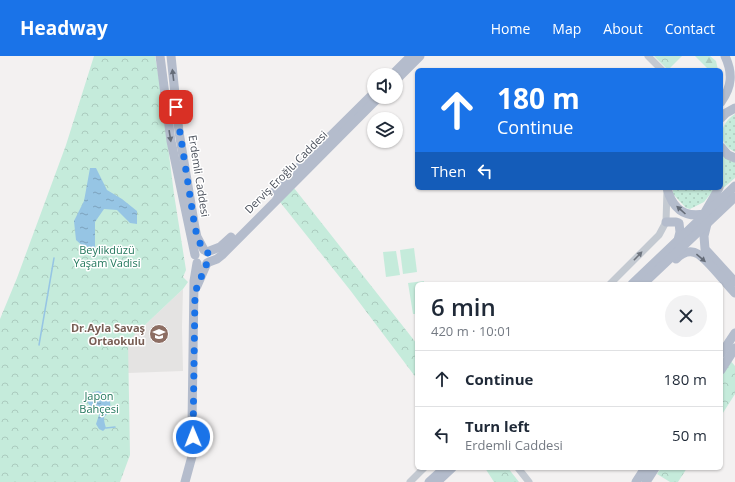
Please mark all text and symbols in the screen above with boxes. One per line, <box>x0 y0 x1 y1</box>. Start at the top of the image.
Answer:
text: Headway <box>20 15 108 41</box>
text: Home <box>491 19 530 38</box>
text: Map <box>552 19 581 38</box>
text: About <box>603 19 643 38</box>
text: Contact <box>665 19 715 38</box>
map controls <box>367 68 403 148</box>
button: sound <box>367 68 403 104</box>
one-way arrow <box>170 69 176 81</box>
text: 180 m <box>497 79 580 117</box>
icon: ahead <box>431 84 483 136</box>
pin <box>159 90 193 124</box>
icon: arrive <box>165 96 187 118</box>
button: layers <box>367 112 403 148</box>
text: Continue <box>497 115 573 139</box>
street label: Derviş Eroğlu Caddesi <box>241 127 330 216</box>
one-way arrow <box>167 130 173 142</box>
street label: Erdemli Caddesi <box>186 134 213 218</box>
icon: left <box>474 160 496 182</box>
text: Then <box>431 161 466 181</box>
one-way arrow <box>675 205 686 214</box>
park label: Beylikdüzü Yaşam Vadisi <box>74 242 140 270</box>
one-way arrow <box>633 251 642 261</box>
one-way arrow <box>696 253 706 262</box>
text: 6 min <box>431 290 496 323</box>
button: close <box>665 295 707 337</box>
place label: Dr.Ayla Savaş Ortaokulu <box>71 320 146 348</box>
text: 420 m · 10:01 <box>431 322 512 340</box>
school or university icon: Dr.Ayla Savaş Ortaokulu <box>148 323 170 345</box>
icon: ahead <box>431 368 453 390</box>
text: Continue <box>465 369 533 389</box>
text: 180 m <box>663 369 707 389</box>
park label: Japon Bahçesi <box>79 388 119 416</box>
position arrow <box>172 416 214 458</box>
text: Turn left <box>465 416 530 436</box>
icon: left <box>431 424 453 446</box>
text: 50 m <box>672 425 707 445</box>
text: Erdemli Caddesi <box>465 436 563 454</box>

